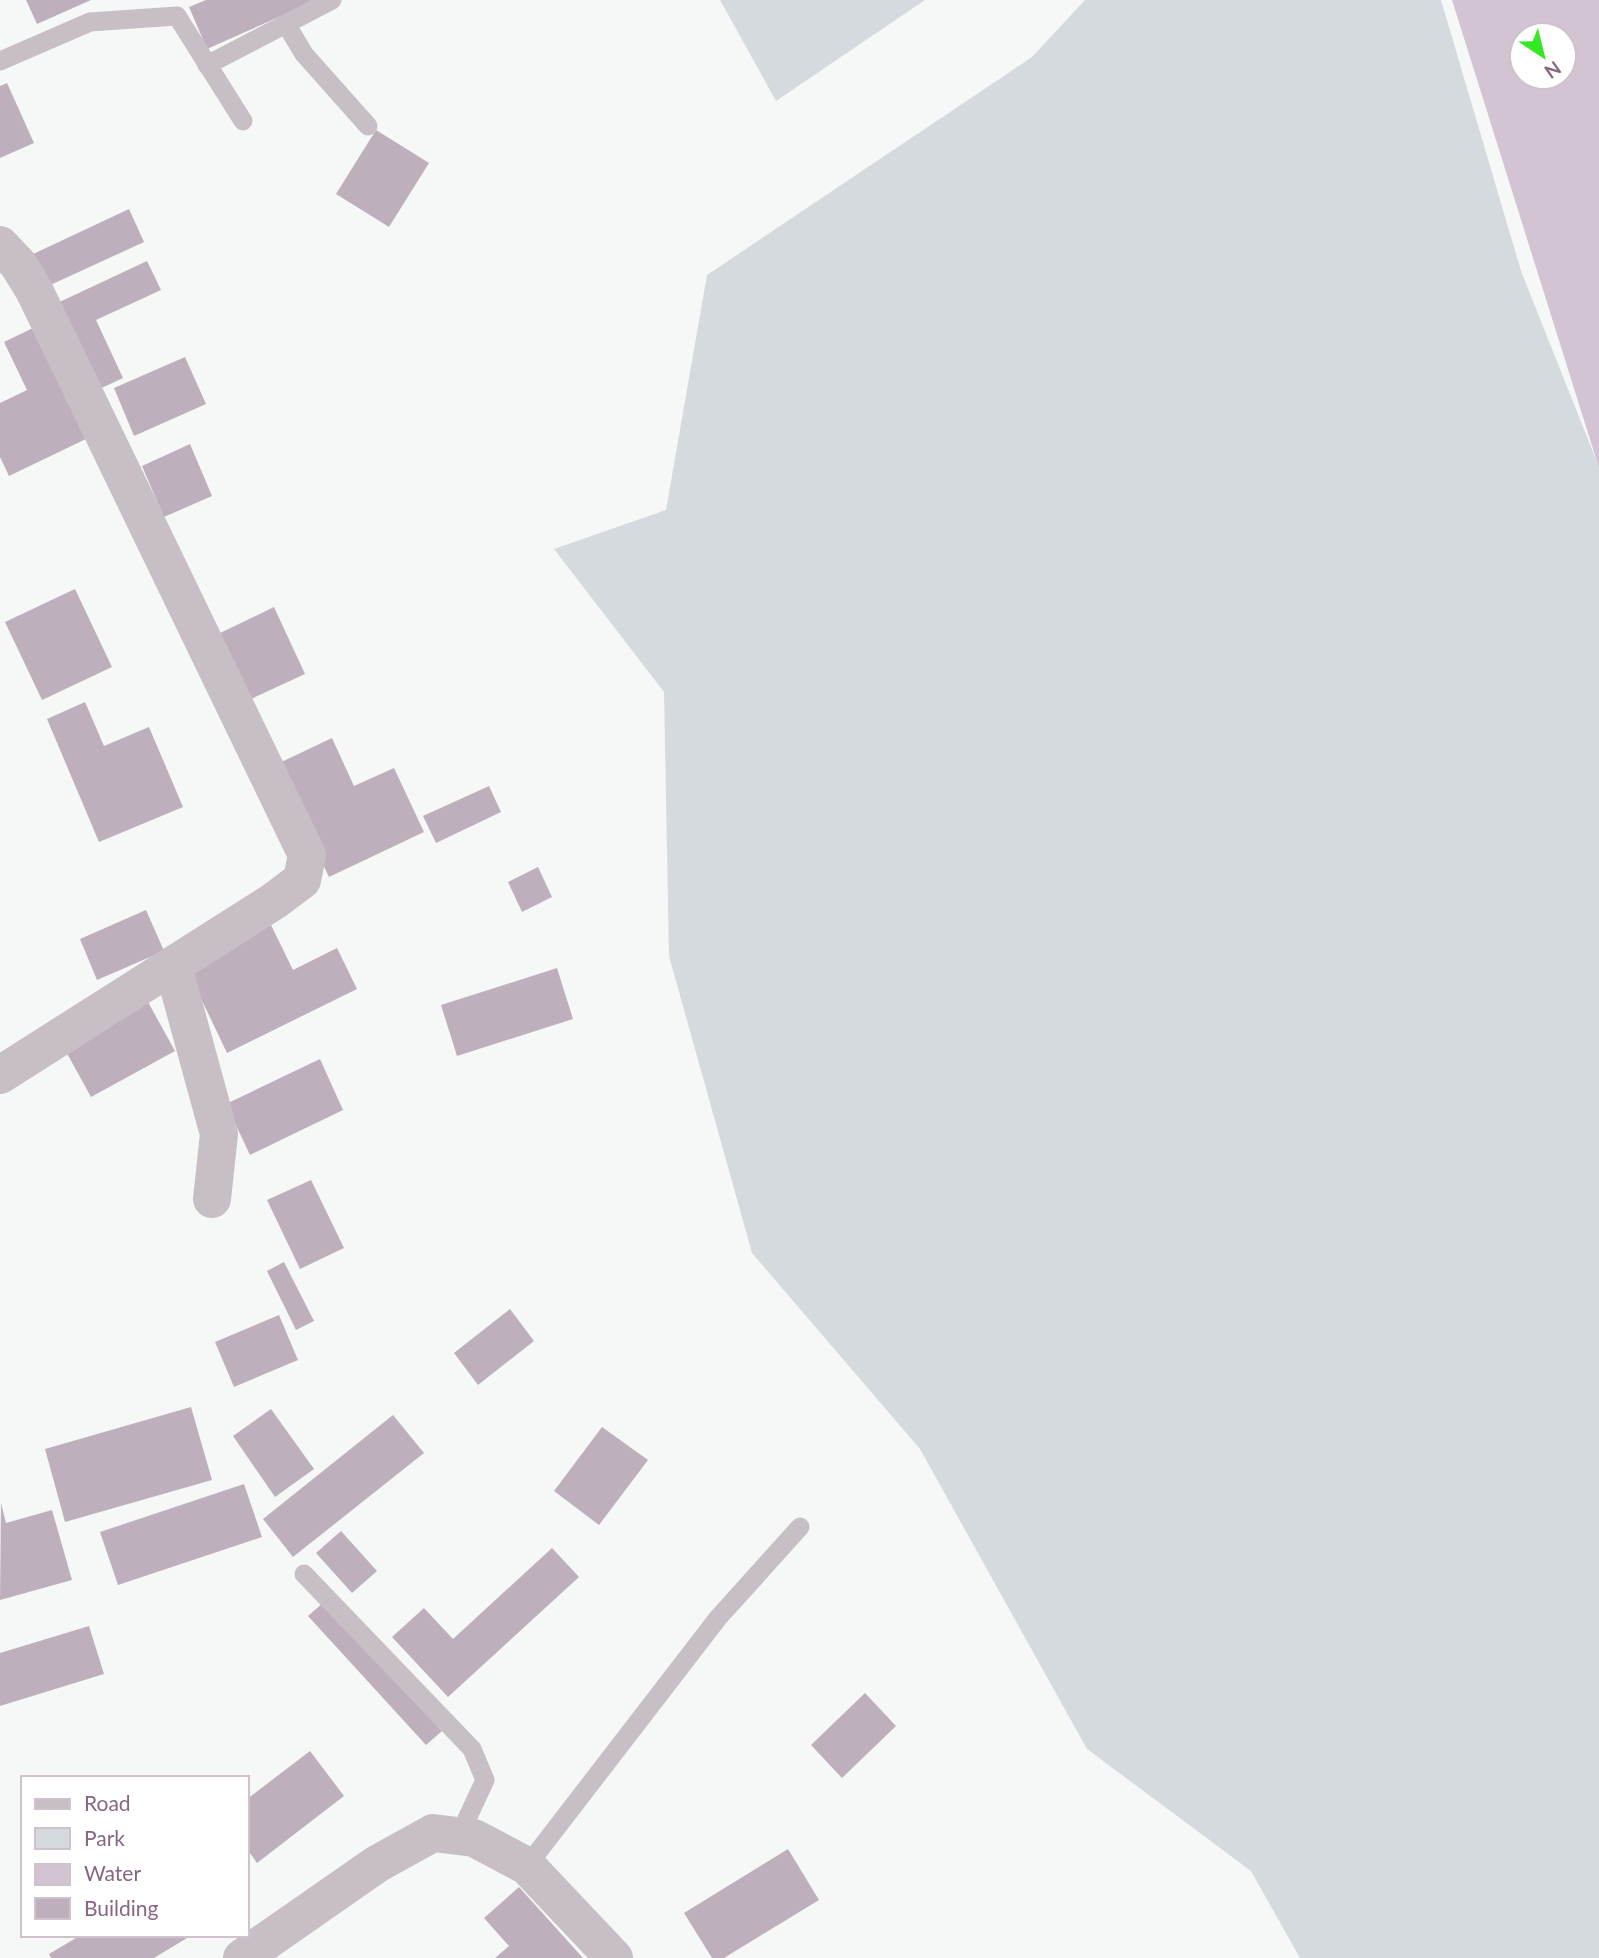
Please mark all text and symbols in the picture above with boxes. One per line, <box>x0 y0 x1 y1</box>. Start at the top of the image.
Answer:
north arrow <box>1508 21 1578 91</box>
text: N <box>1540 57 1566 84</box>
legend <box>21 1776 248 1937</box>
text: Road <box>84 1790 131 1815</box>
text: Park <box>84 1825 125 1850</box>
text: Water <box>84 1860 141 1885</box>
text: Building <box>84 1895 159 1920</box>

